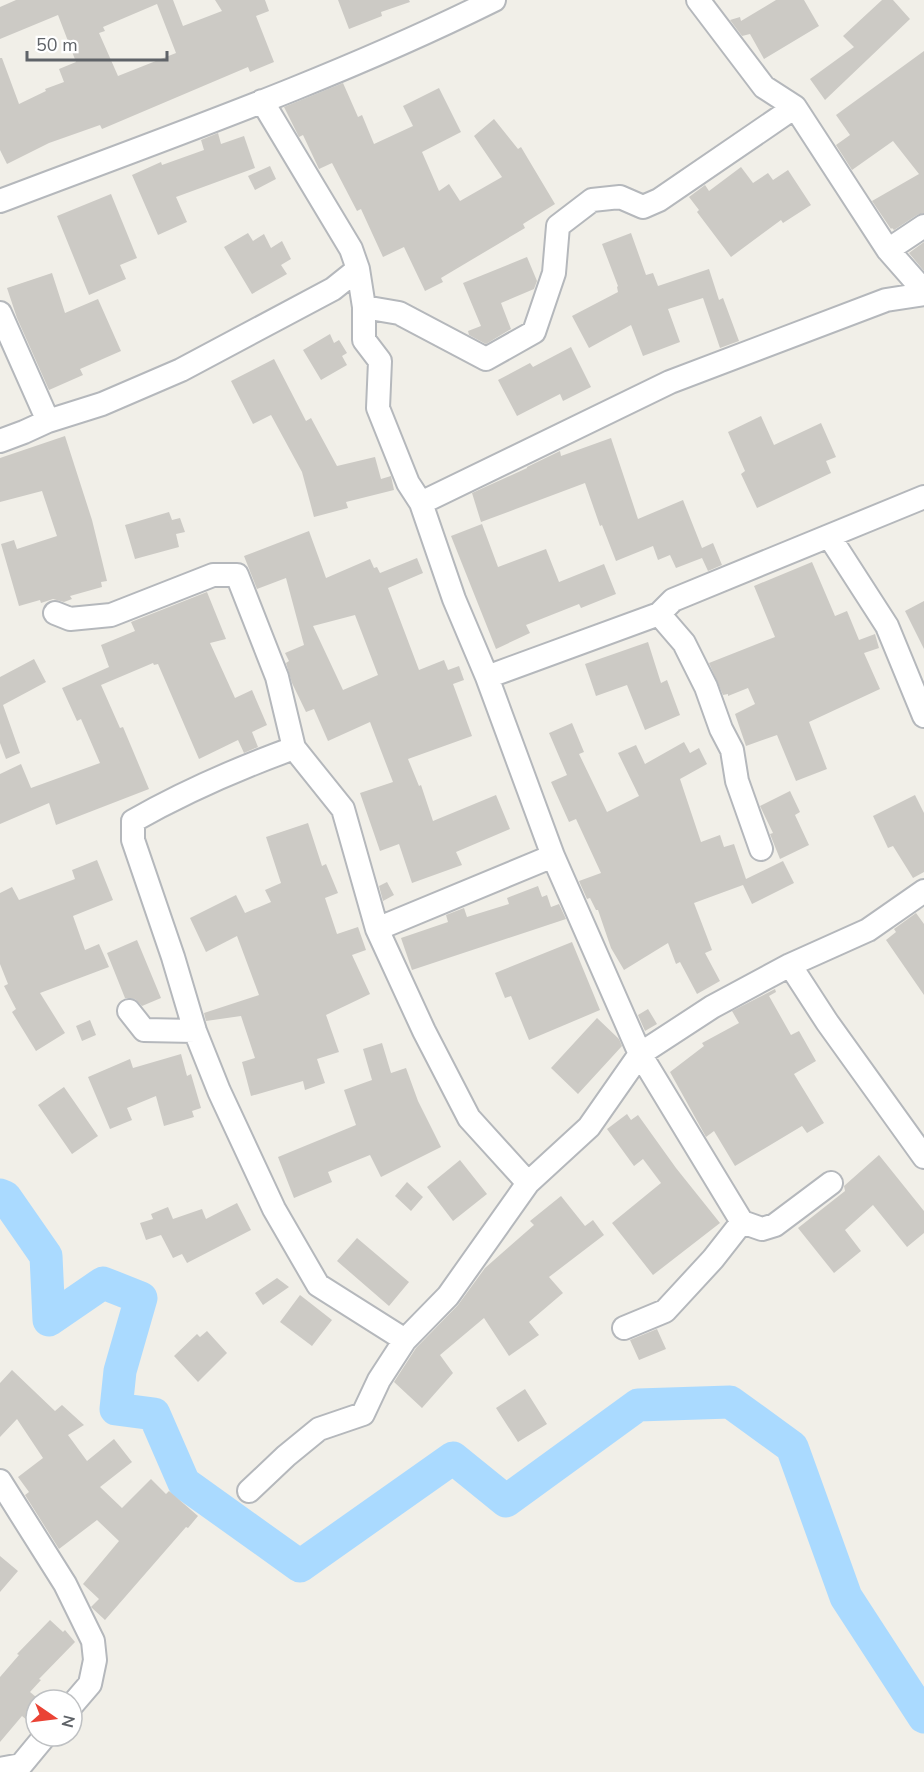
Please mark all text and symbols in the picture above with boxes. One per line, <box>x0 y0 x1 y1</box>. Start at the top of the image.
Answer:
scale bar <box>27 24 166 62</box>
text: 50 m <box>36 33 78 57</box>
north arrow <box>24 1688 84 1748</box>
text: N <box>55 1713 80 1730</box>

